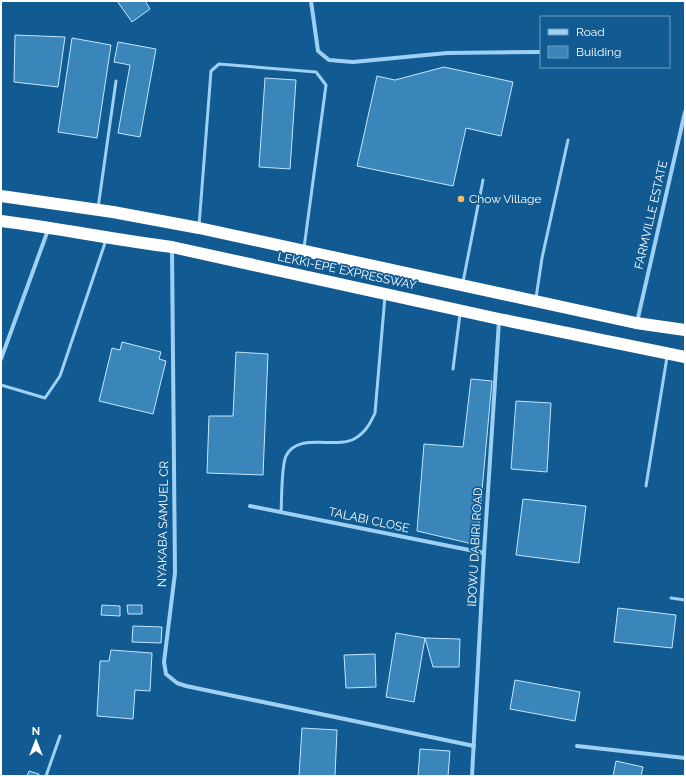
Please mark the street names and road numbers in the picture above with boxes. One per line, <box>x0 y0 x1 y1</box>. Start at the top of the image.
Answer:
street label: FARMVILLE ESTATE <box>632 159 670 271</box>
street label: LEKKI-EPE EXPRESSWAY <box>276 249 418 293</box>
street label: NYAKABA SAMUEL CR <box>155 460 171 587</box>
street label: IDOWU DABIRI ROAD <box>465 487 485 607</box>
street label: TALABI CLOSE <box>327 505 411 535</box>

